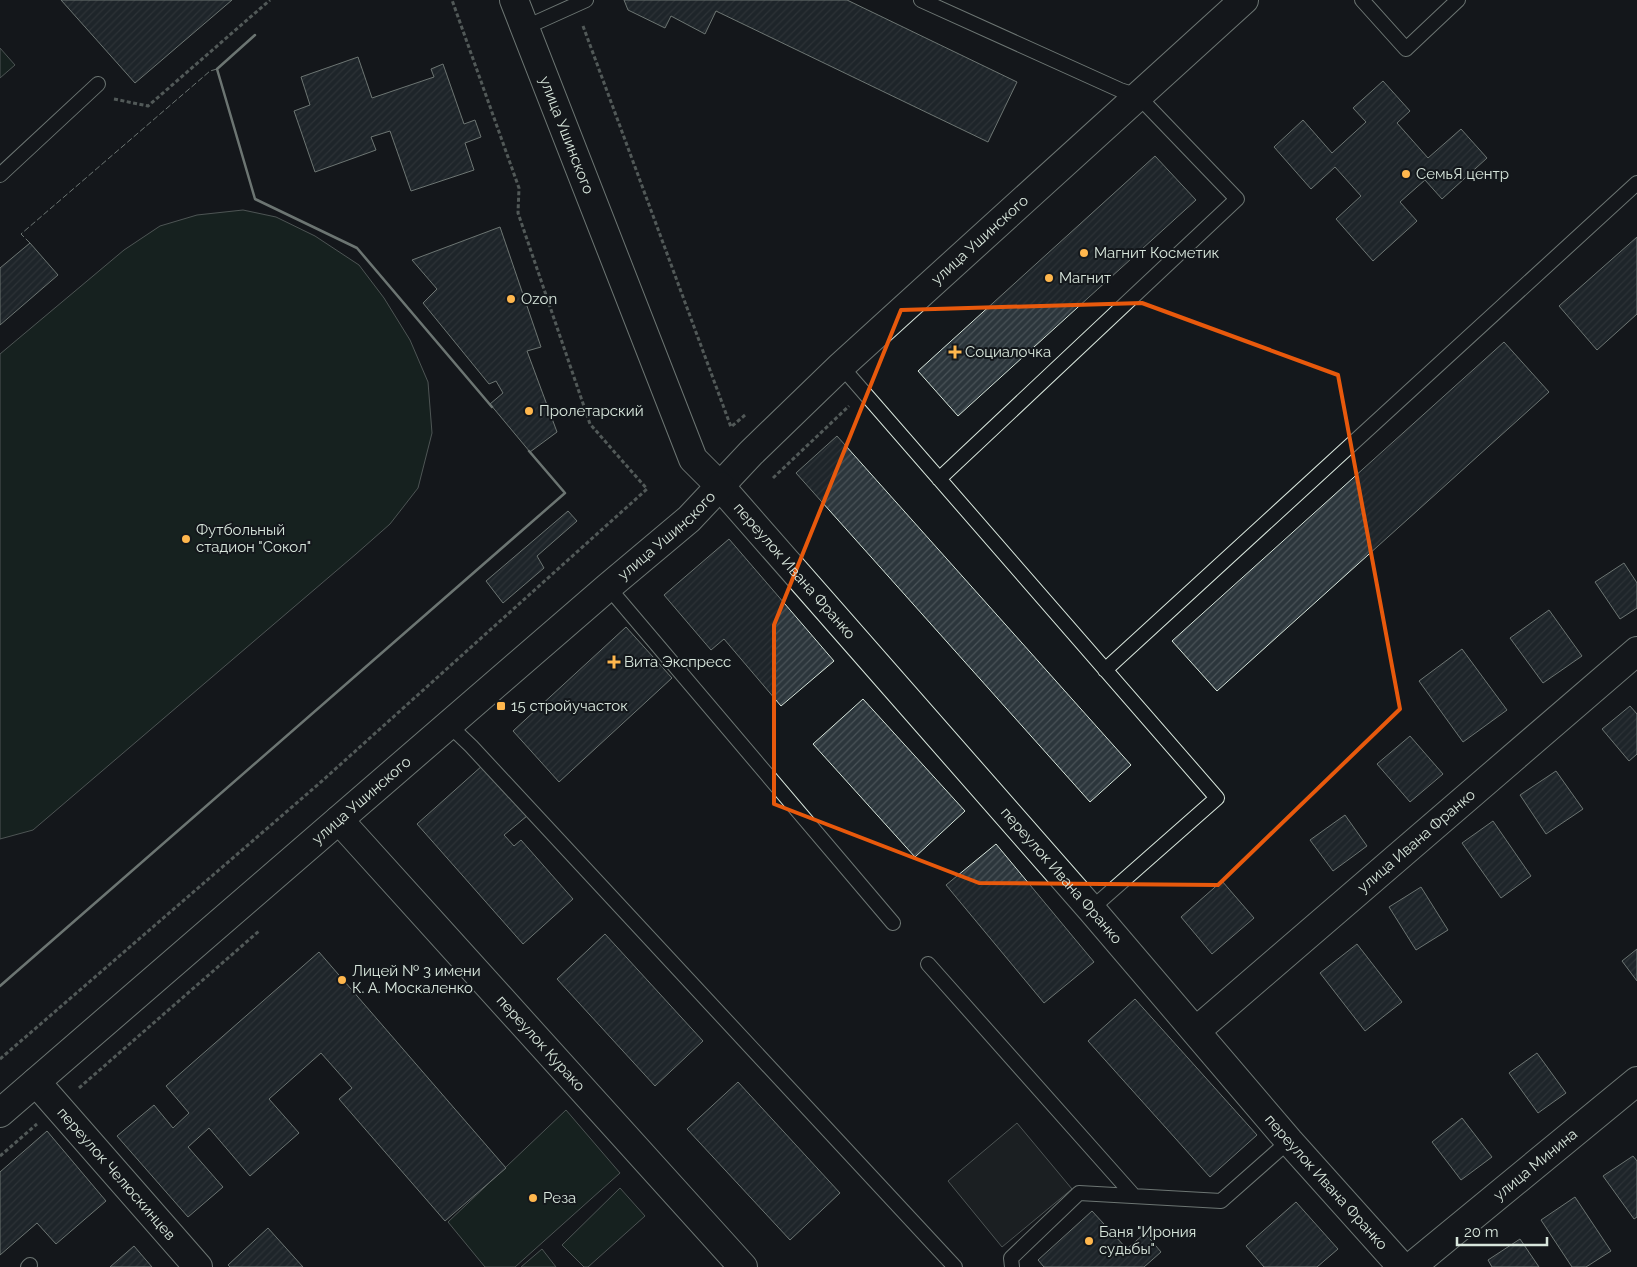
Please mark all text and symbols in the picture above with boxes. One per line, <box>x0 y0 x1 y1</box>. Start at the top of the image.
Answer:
street label: улица Ушинского <box>536 74 598 197</box>
place label: СемьЯ центр <box>1416 165 1509 183</box>
marker: СемьЯ центр <box>1400 168 1412 180</box>
street label: улица Ушинского <box>928 191 1032 289</box>
place label: Магнит Косметик <box>1094 244 1220 262</box>
marker: Магнит Косметик <box>1078 247 1090 259</box>
place label: Магнит <box>1059 269 1111 287</box>
marker: Магнит <box>1043 272 1055 284</box>
place label: Ozon <box>521 290 557 308</box>
marker: Ozon <box>505 293 517 305</box>
place label: Социалочка <box>965 343 1051 361</box>
marker: Социалочка <box>949 346 961 358</box>
place label: Пролетарский <box>539 402 644 420</box>
marker: Пролетарский <box>523 405 535 417</box>
street label: улица Ушинского <box>614 487 719 584</box>
street label: переулок Ивана Франко <box>730 499 859 643</box>
place label: Футбольный стадион "Сокол" <box>196 521 311 556</box>
marker: Футбольный стадион "Сокол" <box>180 533 192 545</box>
place label: Вита Экспресс <box>624 653 731 671</box>
marker: Вита Экспресс <box>608 656 620 668</box>
place label: 15 стройучасток <box>511 697 628 715</box>
marker: 15 стройучасток <box>495 700 507 712</box>
street label: улица Ушинского <box>308 753 415 848</box>
street label: улица Ивана Франко <box>1354 785 1479 897</box>
street label: переулок Ивана Франко <box>997 804 1126 948</box>
place label: Лицей № 3 имени К. А. Москаленко <box>352 962 481 997</box>
marker: Лицей № 3 имени К. А. Москаленко <box>336 974 348 986</box>
street label: переулок Курако <box>493 992 589 1095</box>
street label: переулок Челюскинцев <box>53 1104 179 1244</box>
street label: переулок Ивана Франко <box>1261 1111 1391 1254</box>
street label: улица Минина <box>1490 1125 1581 1204</box>
place label: Реза <box>543 1189 576 1207</box>
marker: Реза <box>527 1192 539 1204</box>
scale bar <box>1457 1214 1547 1246</box>
place label: Баня "Ирония судьбы" <box>1099 1223 1196 1258</box>
text: 20 m <box>1464 1223 1499 1241</box>
marker: Баня "Ирония судьбы" <box>1083 1235 1095 1247</box>

